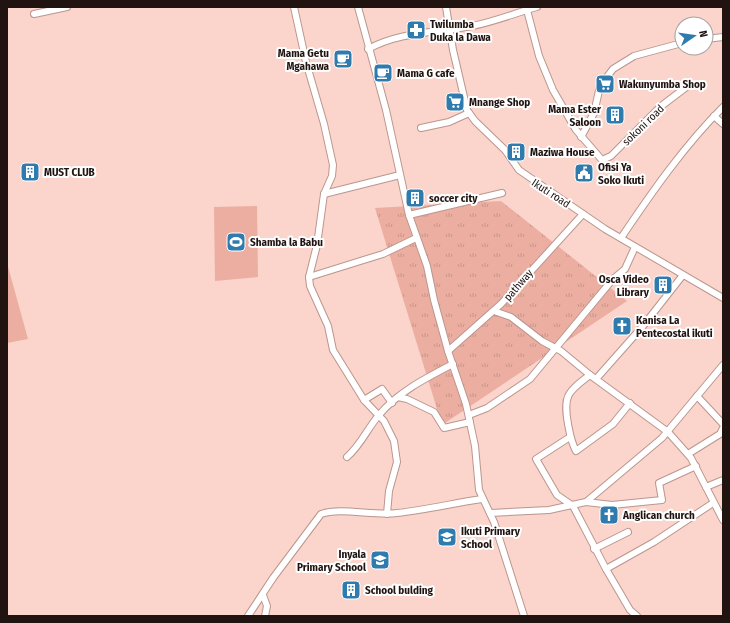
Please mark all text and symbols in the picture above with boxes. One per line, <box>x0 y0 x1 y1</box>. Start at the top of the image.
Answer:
north arrow <box>674 16 714 56</box>
place label: Twilumba Duka la Dawa <box>430 18 491 44</box>
pharmacy icon: Twilumba Duka la Dawa <box>405 19 427 41</box>
text: N <box>696 29 710 39</box>
place label: Mama Getu Mgahawa <box>278 47 330 73</box>
cafe icon: Mama Getu Mgahawa <box>332 48 354 70</box>
cafe icon: Mama G cafe <box>372 62 394 84</box>
place label: Mama G cafe <box>397 67 455 80</box>
supermarket icon: Wakunyumba Shop <box>594 73 616 95</box>
place label: Wakunyumba Shop <box>619 78 706 91</box>
supermarket icon: Mnange Shop <box>444 91 466 113</box>
place label: Mnange Shop <box>469 96 530 109</box>
street label: sokoni road <box>620 102 667 148</box>
place label: Mama Ester Saloon <box>548 103 602 129</box>
building icon: Mama Ester Saloon <box>604 104 626 126</box>
building icon: Maziwa House <box>505 141 527 163</box>
place label: Maziwa House <box>530 146 595 159</box>
building icon: MUST CLUB <box>19 161 41 183</box>
place label: Ofisi Ya Soko Ikuti <box>598 161 644 187</box>
public building icon: Ofisi Ya Soko Ikuti <box>573 162 595 184</box>
place label: MUST CLUB <box>44 166 95 179</box>
street label: Ikuti road <box>529 176 572 211</box>
building icon: soccer city <box>404 187 426 209</box>
place label: soccer city <box>429 192 478 205</box>
sports icon: Shamba la Babu <box>225 231 247 253</box>
place label: Shamba la Babu <box>250 236 323 249</box>
street label: pathway <box>501 267 536 304</box>
place label: Osca Video Library <box>599 273 650 299</box>
building icon: Osca Video Library <box>652 274 674 296</box>
place label: Kanisa La Pentecostal ikuti <box>636 314 713 340</box>
church icon: Kanisa La Pentecostal ikuti <box>611 315 633 337</box>
church icon: Anglican church <box>598 504 620 526</box>
place label: Anglican church <box>622 509 695 522</box>
place label: Ikuti Primary School <box>461 525 521 551</box>
school or university icon: Ikuti Primary School <box>436 526 458 548</box>
place label: Inyala Primary School <box>297 548 367 574</box>
school or university icon: Inyala Primary School <box>369 549 391 571</box>
building icon: School bulding <box>340 579 362 601</box>
place label: School bulding <box>365 584 434 597</box>

